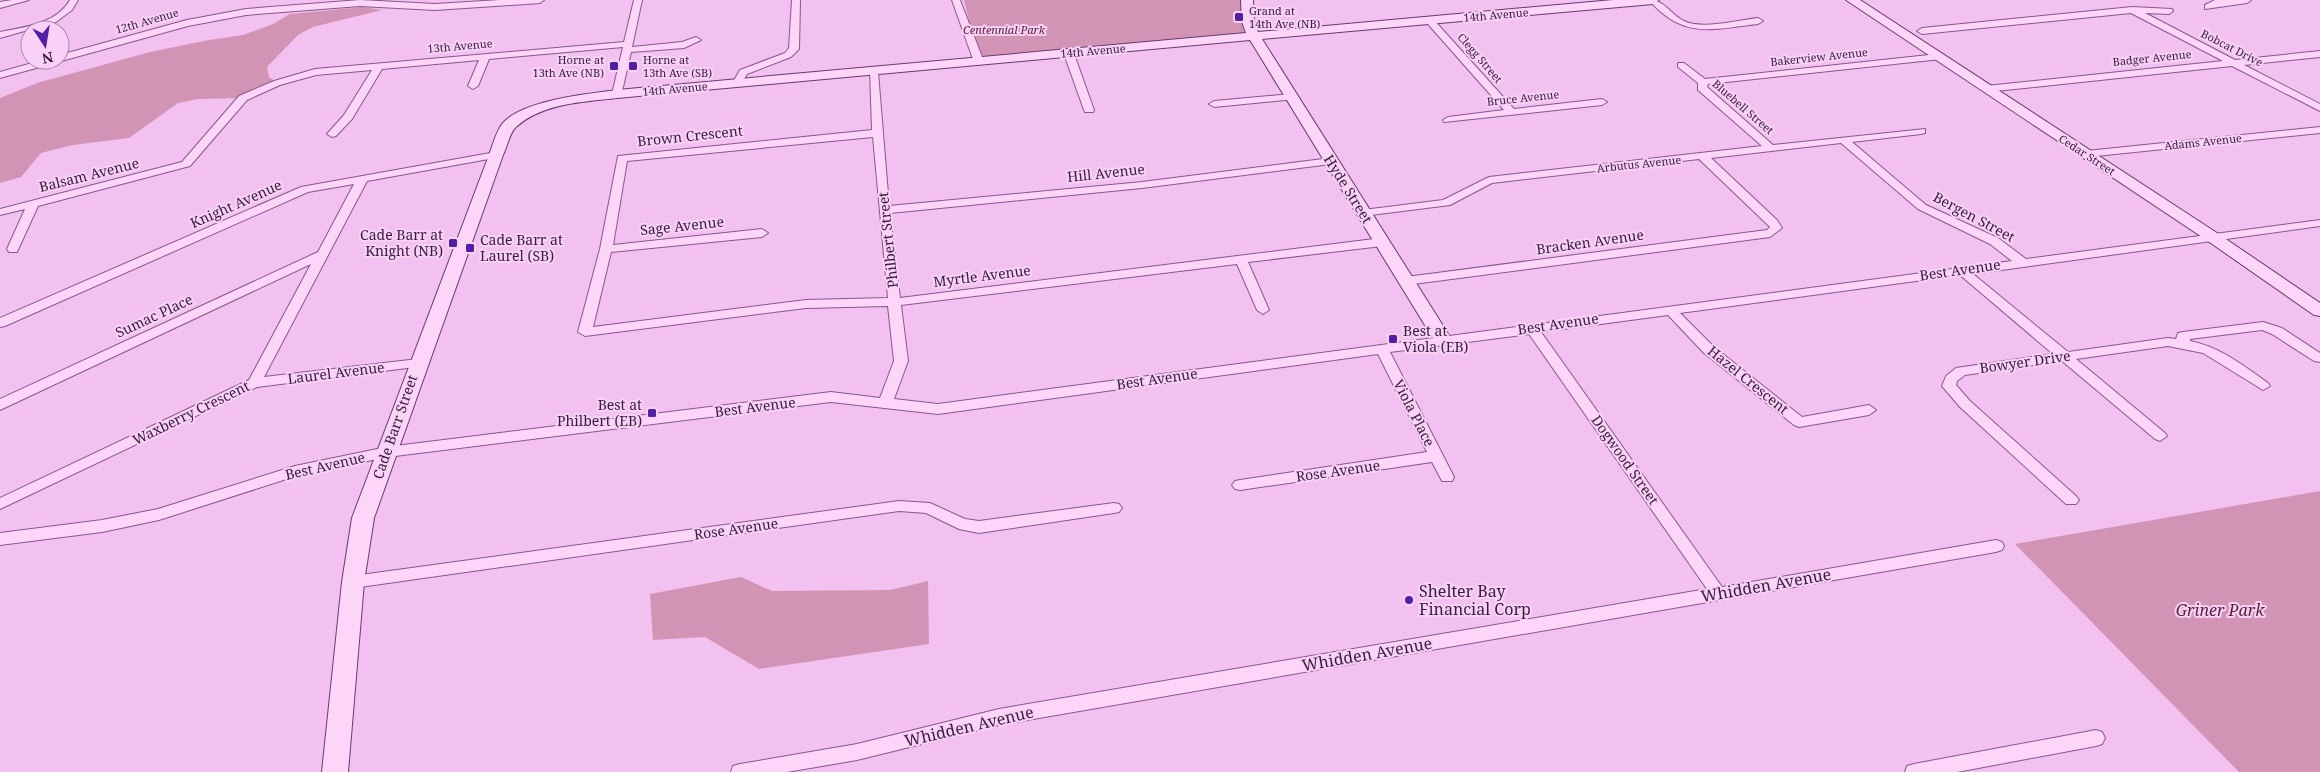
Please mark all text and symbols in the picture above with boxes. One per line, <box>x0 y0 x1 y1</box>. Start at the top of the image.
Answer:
place label: Grand at 14th Ave (NB) <box>1249 3 1321 31</box>
street label: 12th Avenue <box>113 4 180 37</box>
street label: 14th Avenue <box>1463 4 1529 25</box>
marker: Grand at 14th Ave (NB) <box>1233 11 1245 23</box>
north arrow <box>20 20 70 70</box>
park label: Centennial Park <box>963 22 1046 37</box>
street label: Bobcat Drive <box>2199 26 2266 70</box>
street label: Clegg Street <box>1455 30 1506 86</box>
street label: 13th Avenue <box>427 35 493 56</box>
street label: 14th Avenue <box>1060 40 1126 61</box>
street label: Bakerview Avenue <box>1769 44 1869 69</box>
street label: Badger Avenue <box>2112 46 2192 69</box>
text: N <box>40 48 55 69</box>
place label: Horne at 13th Ave (NB) <box>533 52 604 80</box>
place label: Horne at 13th Ave (SB) <box>643 52 712 80</box>
marker: Horne at 13th Ave (NB) <box>608 60 620 72</box>
marker: Horne at 13th Ave (SB) <box>627 60 639 72</box>
street label: Bluebell Street <box>1710 76 1777 137</box>
street label: 14th Avenue <box>642 78 708 99</box>
street label: Bruce Avenue <box>1486 86 1560 109</box>
street label: Brown Crescent <box>636 121 744 150</box>
street label: Adams Avenue <box>2163 130 2243 153</box>
street label: Cedar Street <box>2056 131 2118 178</box>
street label: Hyde Street <box>1320 151 1377 227</box>
street label: Arbutus Avenue <box>1596 152 1682 175</box>
street label: Balsam Avenue <box>37 153 141 196</box>
street label: Hill Avenue <box>1066 159 1146 186</box>
street label: Knight Avenue <box>187 175 285 232</box>
street label: Bergen Street <box>1930 187 2018 246</box>
street label: Philbert Street <box>873 191 902 289</box>
street label: Sage Avenue <box>639 212 725 239</box>
place label: Cade Barr at Knight (NB) <box>360 225 443 260</box>
street label: Bracken Avenue <box>1535 225 1645 258</box>
place label: Cade Barr at Laurel (SB) <box>480 230 563 265</box>
marker: Cade Barr at Knight (NB) <box>447 237 459 249</box>
marker: Cade Barr at Laurel (SB) <box>464 242 476 254</box>
street label: Best Avenue <box>1918 254 2002 285</box>
street label: Myrtle Avenue <box>932 260 1032 291</box>
street label: Sumac Place <box>112 289 196 342</box>
street label: Best Avenue <box>1516 308 1600 339</box>
place label: Best at Viola (EB) <box>1403 321 1469 356</box>
marker: Best at Viola (EB) <box>1387 333 1399 345</box>
street label: Hazel Crescent <box>1704 341 1793 418</box>
street label: Bowyer Drive <box>1978 346 2072 377</box>
street label: Laurel Avenue <box>286 357 386 388</box>
street label: Best Avenue <box>1115 363 1199 394</box>
street label: Cade Barr Street <box>368 372 421 482</box>
street label: Waxberry Crescent <box>129 376 252 449</box>
street label: Viola Place <box>1389 376 1439 450</box>
street label: Best Avenue <box>713 392 797 421</box>
place label: Best at Philbert (EB) <box>557 395 642 430</box>
marker: Best at Philbert (EB) <box>646 407 658 419</box>
street label: Dogwood Street <box>1587 411 1663 508</box>
street label: Best Avenue <box>283 447 367 484</box>
street label: Rose Avenue <box>1295 455 1381 486</box>
street label: Rose Avenue <box>693 513 779 544</box>
street label: Whidden Avenue <box>1699 563 1833 607</box>
place label: Shelter Bay Financial Corp <box>1419 580 1531 620</box>
marker: Shelter Bay Financial Corp <box>1403 594 1415 606</box>
park label: Griner Park <box>2176 599 2265 621</box>
street label: Whidden Avenue <box>1300 632 1434 676</box>
street label: Whidden Avenue <box>902 700 1036 752</box>

